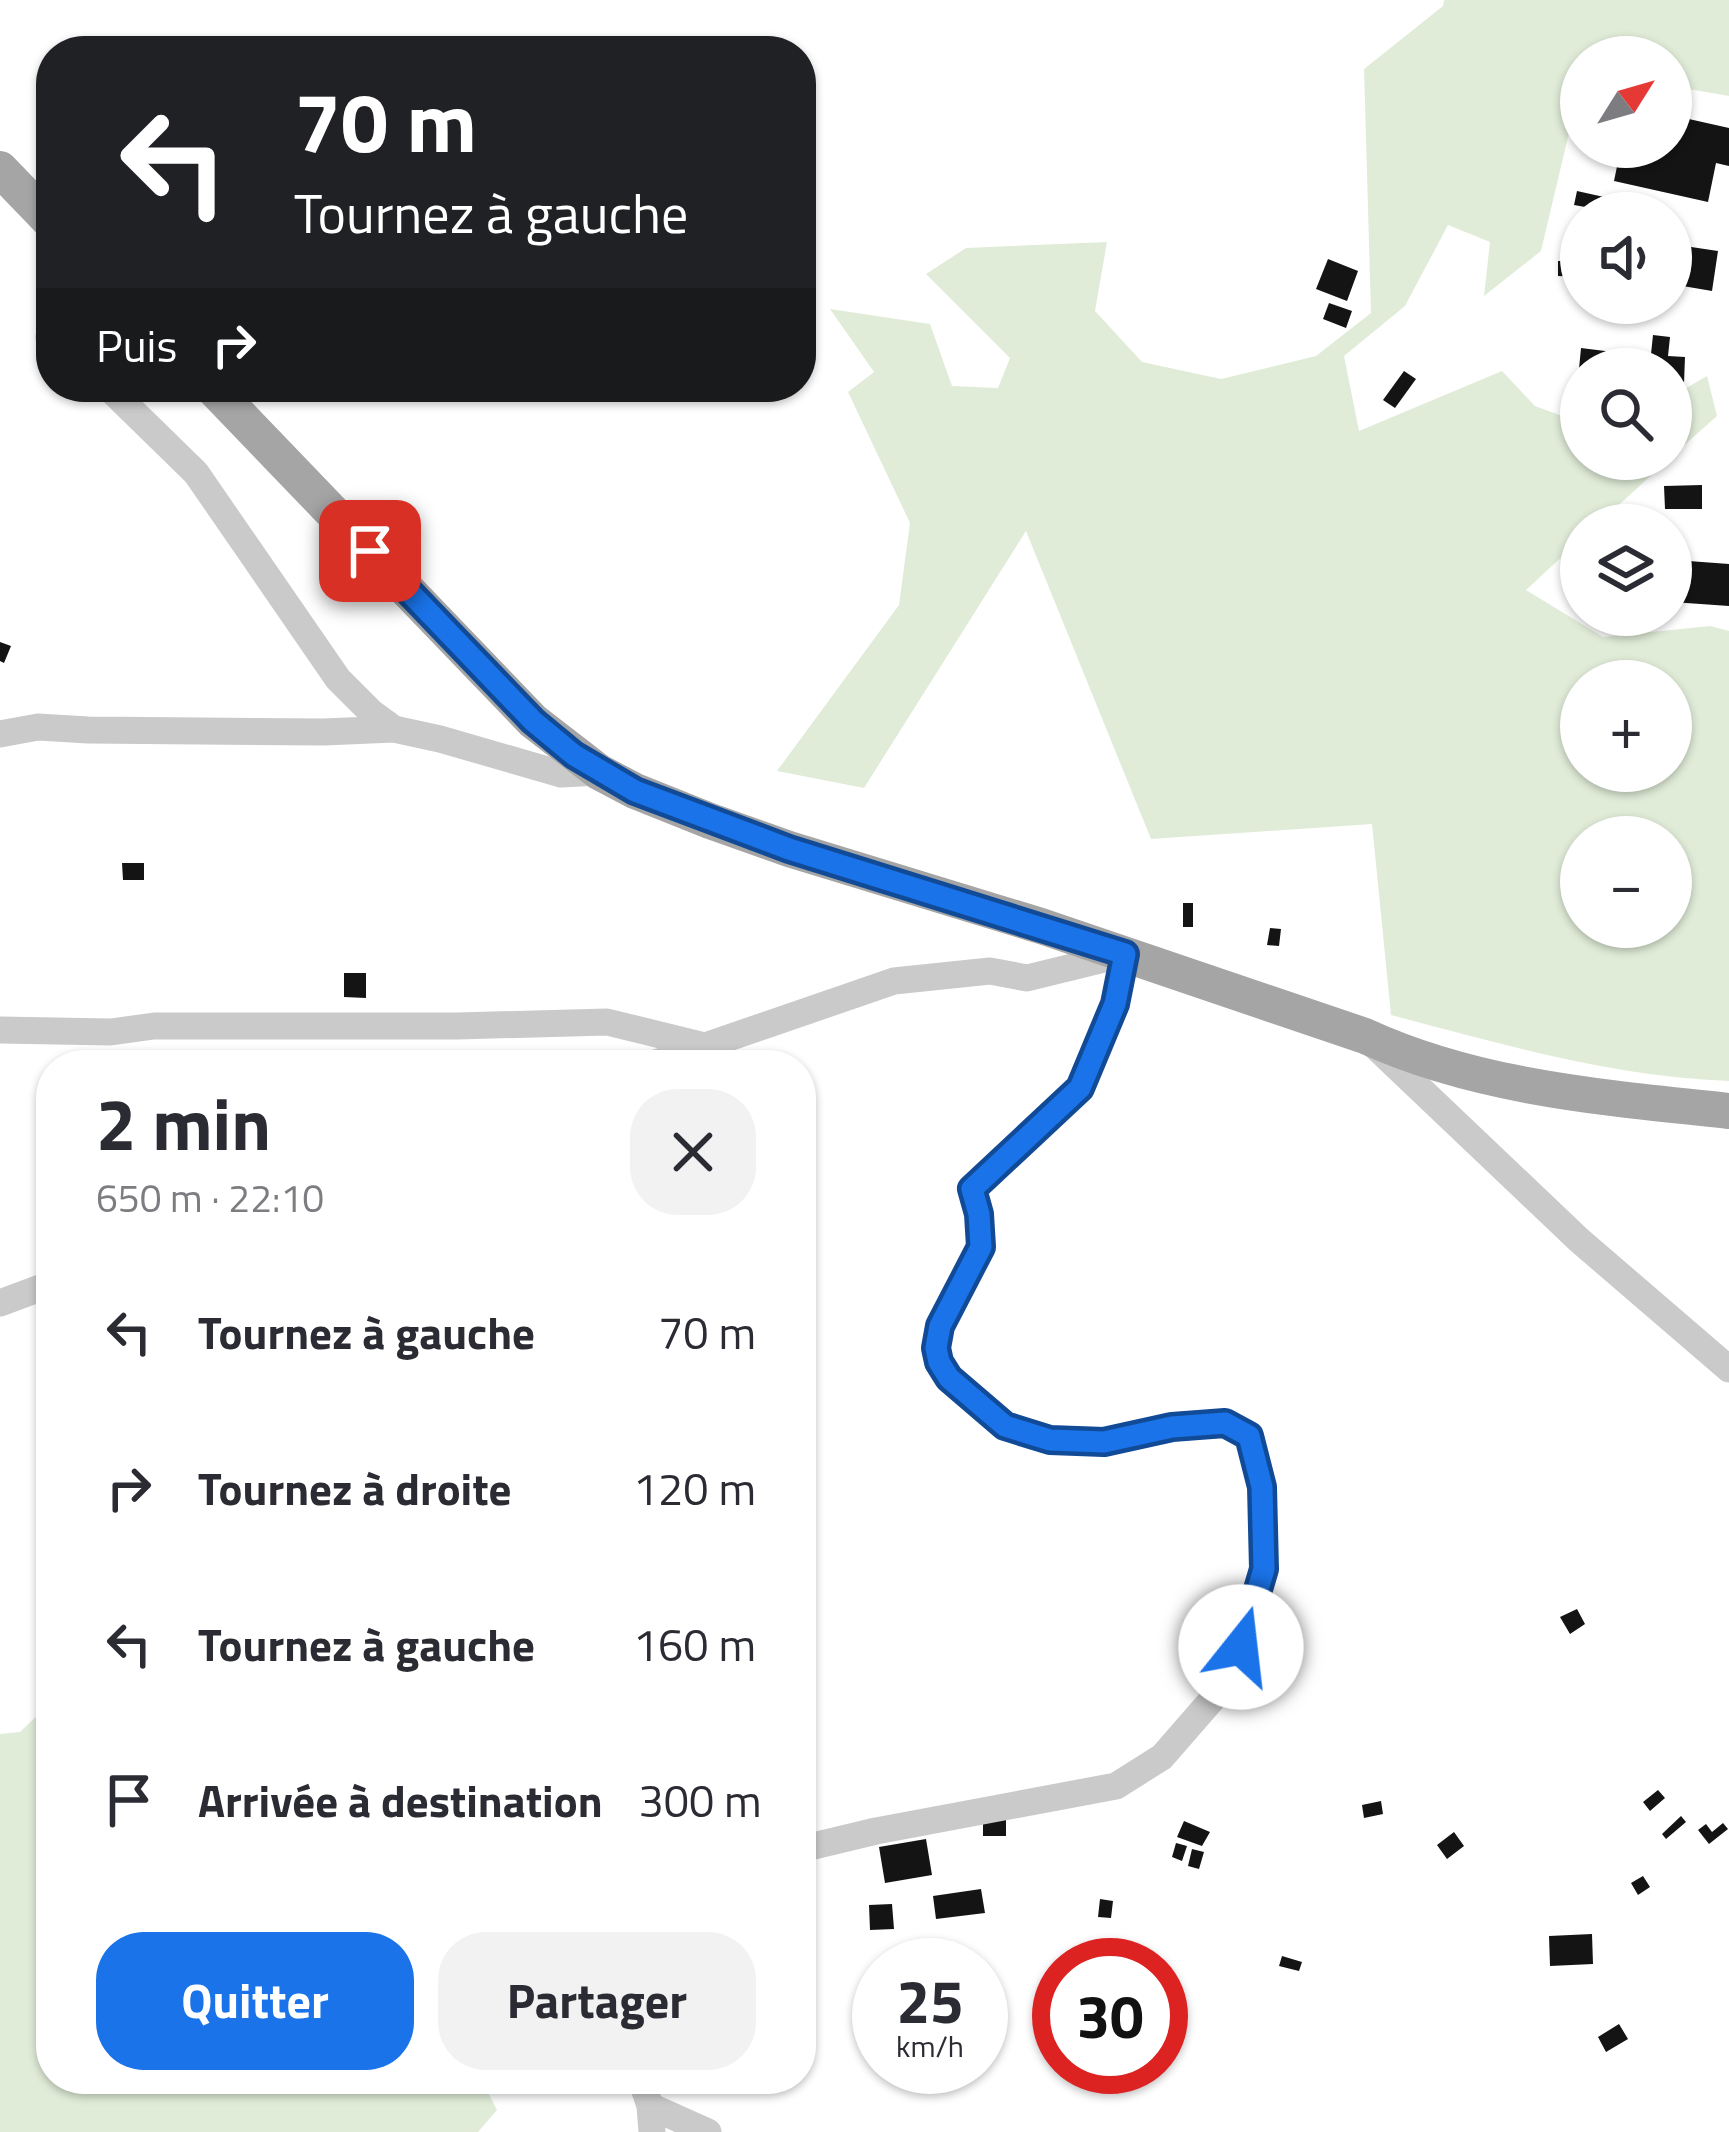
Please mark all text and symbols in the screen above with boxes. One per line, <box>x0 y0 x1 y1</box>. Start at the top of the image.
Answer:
north arrow <box>1560 36 1692 168</box>
map controls <box>1560 36 1692 948</box>
text: 70 m <box>294 57 477 185</box>
icon: left <box>96 84 252 240</box>
text: Tournez à gauche <box>294 172 688 254</box>
button: sound <box>1560 192 1692 324</box>
text: Puis <box>96 311 177 379</box>
icon: right <box>201 312 267 378</box>
button: search <box>1560 348 1692 480</box>
pin <box>319 500 421 602</box>
button: layers <box>1560 504 1692 636</box>
icon: arrive <box>337 518 403 584</box>
button: + <box>1560 660 1692 792</box>
button: − <box>1560 816 1692 948</box>
text: 2 min <box>96 1068 271 1178</box>
button: close <box>630 1089 756 1215</box>
text: 650 m · 22:10 <box>96 1168 324 1227</box>
text: Tournez à gauche <box>198 1298 535 1366</box>
text: 70 m <box>658 1298 756 1366</box>
icon: left <box>96 1299 162 1365</box>
text: Tournez à droite <box>198 1454 512 1522</box>
text: 120 m <box>633 1454 756 1522</box>
icon: right <box>96 1455 162 1521</box>
position arrow <box>1178 1584 1304 1710</box>
text: Tournez à gauche <box>198 1610 535 1678</box>
text: 160 m <box>633 1610 756 1678</box>
icon: left <box>96 1611 162 1677</box>
text: Arrivée à destination <box>198 1766 603 1834</box>
text: 300 m <box>639 1766 762 1834</box>
icon: arrive <box>96 1767 162 1833</box>
button: Quitter <box>96 1932 414 2070</box>
button: Partager <box>438 1932 756 2070</box>
speed limit sign: 30 <box>1032 1938 1188 2094</box>
text: 25 <box>896 1955 964 2046</box>
text: km/h <box>896 2023 964 2069</box>

